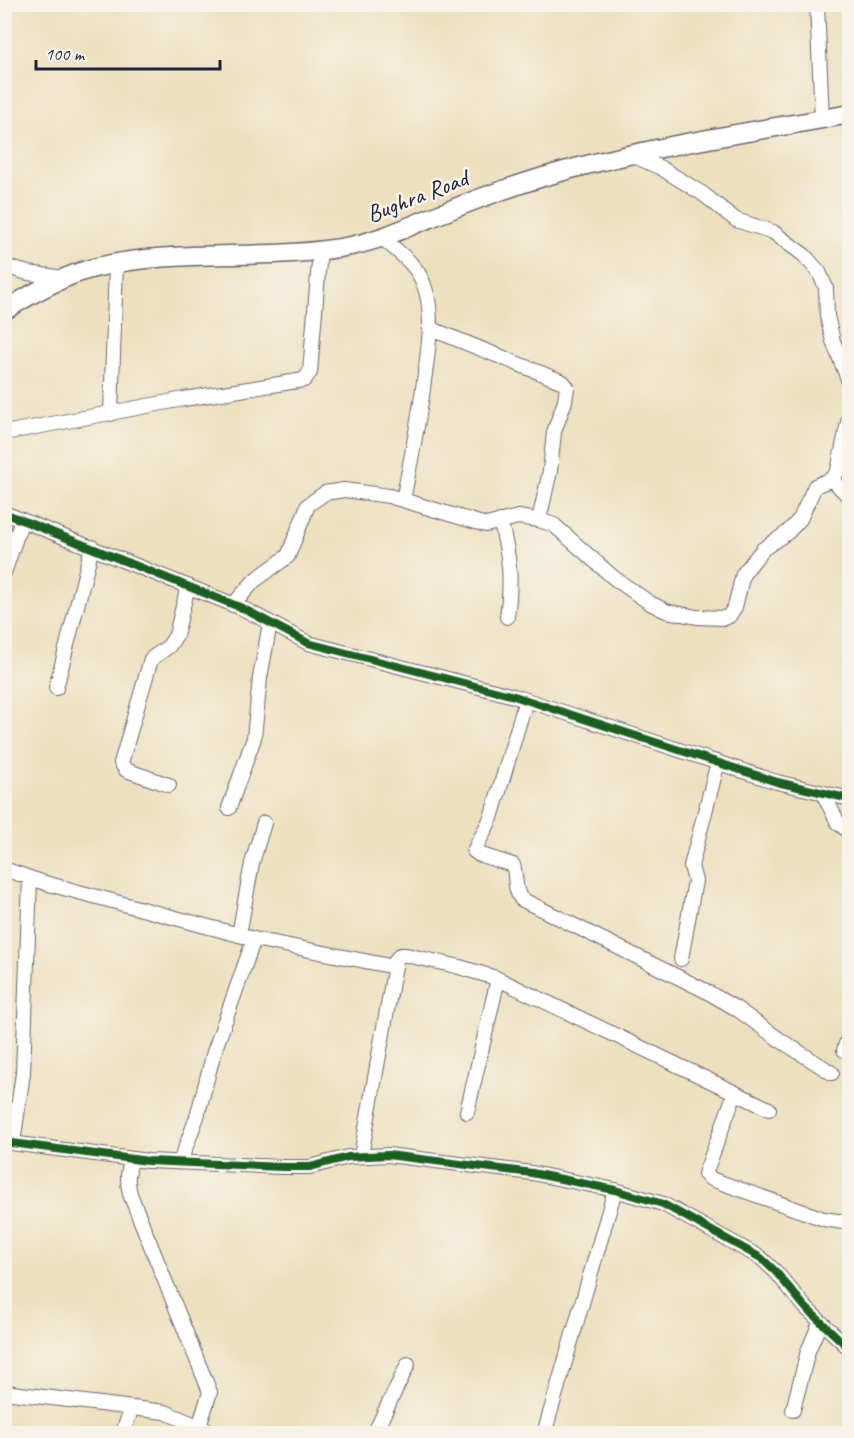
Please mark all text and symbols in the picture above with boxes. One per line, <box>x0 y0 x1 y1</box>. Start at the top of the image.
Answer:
scale bar <box>36 33 220 71</box>
text: 100 m <box>45 43 86 65</box>
street label: Bughra Road <box>362 162 475 229</box>

